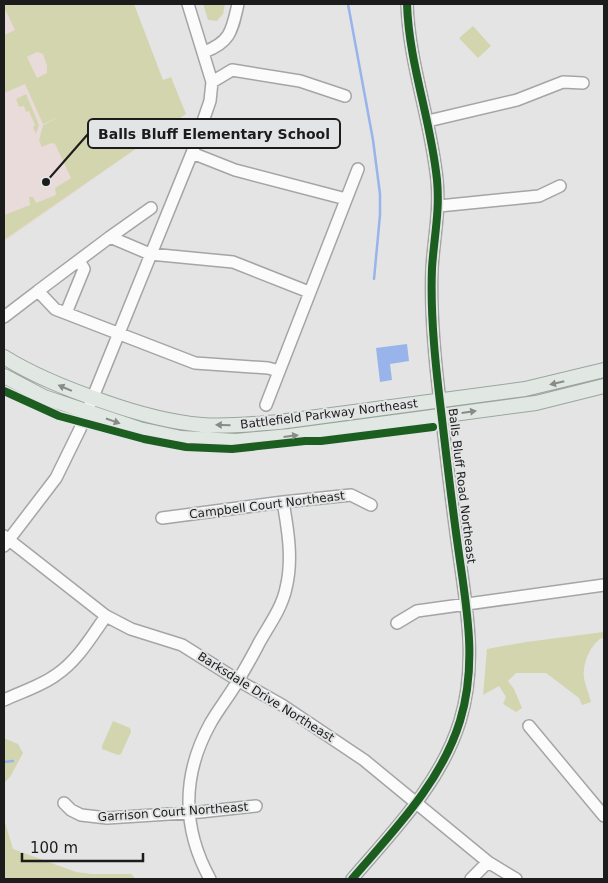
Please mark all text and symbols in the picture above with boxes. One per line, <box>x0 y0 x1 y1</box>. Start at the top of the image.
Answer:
callout: Balls Bluff Elementary School <box>88 119 340 148</box>
text: Balls Bluff Elementary School <box>98 126 330 142</box>
one-way arrow <box>550 379 565 387</box>
one-way arrow <box>58 383 73 391</box>
street label: Battlefield Parkway Northeast <box>239 396 419 432</box>
street label: Balls Bluff Road Northeast <box>445 407 479 565</box>
one-way arrow <box>461 408 477 416</box>
one-way arrow <box>106 417 121 425</box>
one-way arrow <box>214 421 230 429</box>
one-way arrow <box>283 432 299 440</box>
street label: Campbell Court Northeast <box>188 488 346 521</box>
street label: Barksdale Drive Northeast <box>195 649 337 745</box>
street label: Garrison Court Northeast <box>97 800 249 824</box>
scale bar <box>22 830 144 862</box>
text: 100 m <box>30 839 78 857</box>

